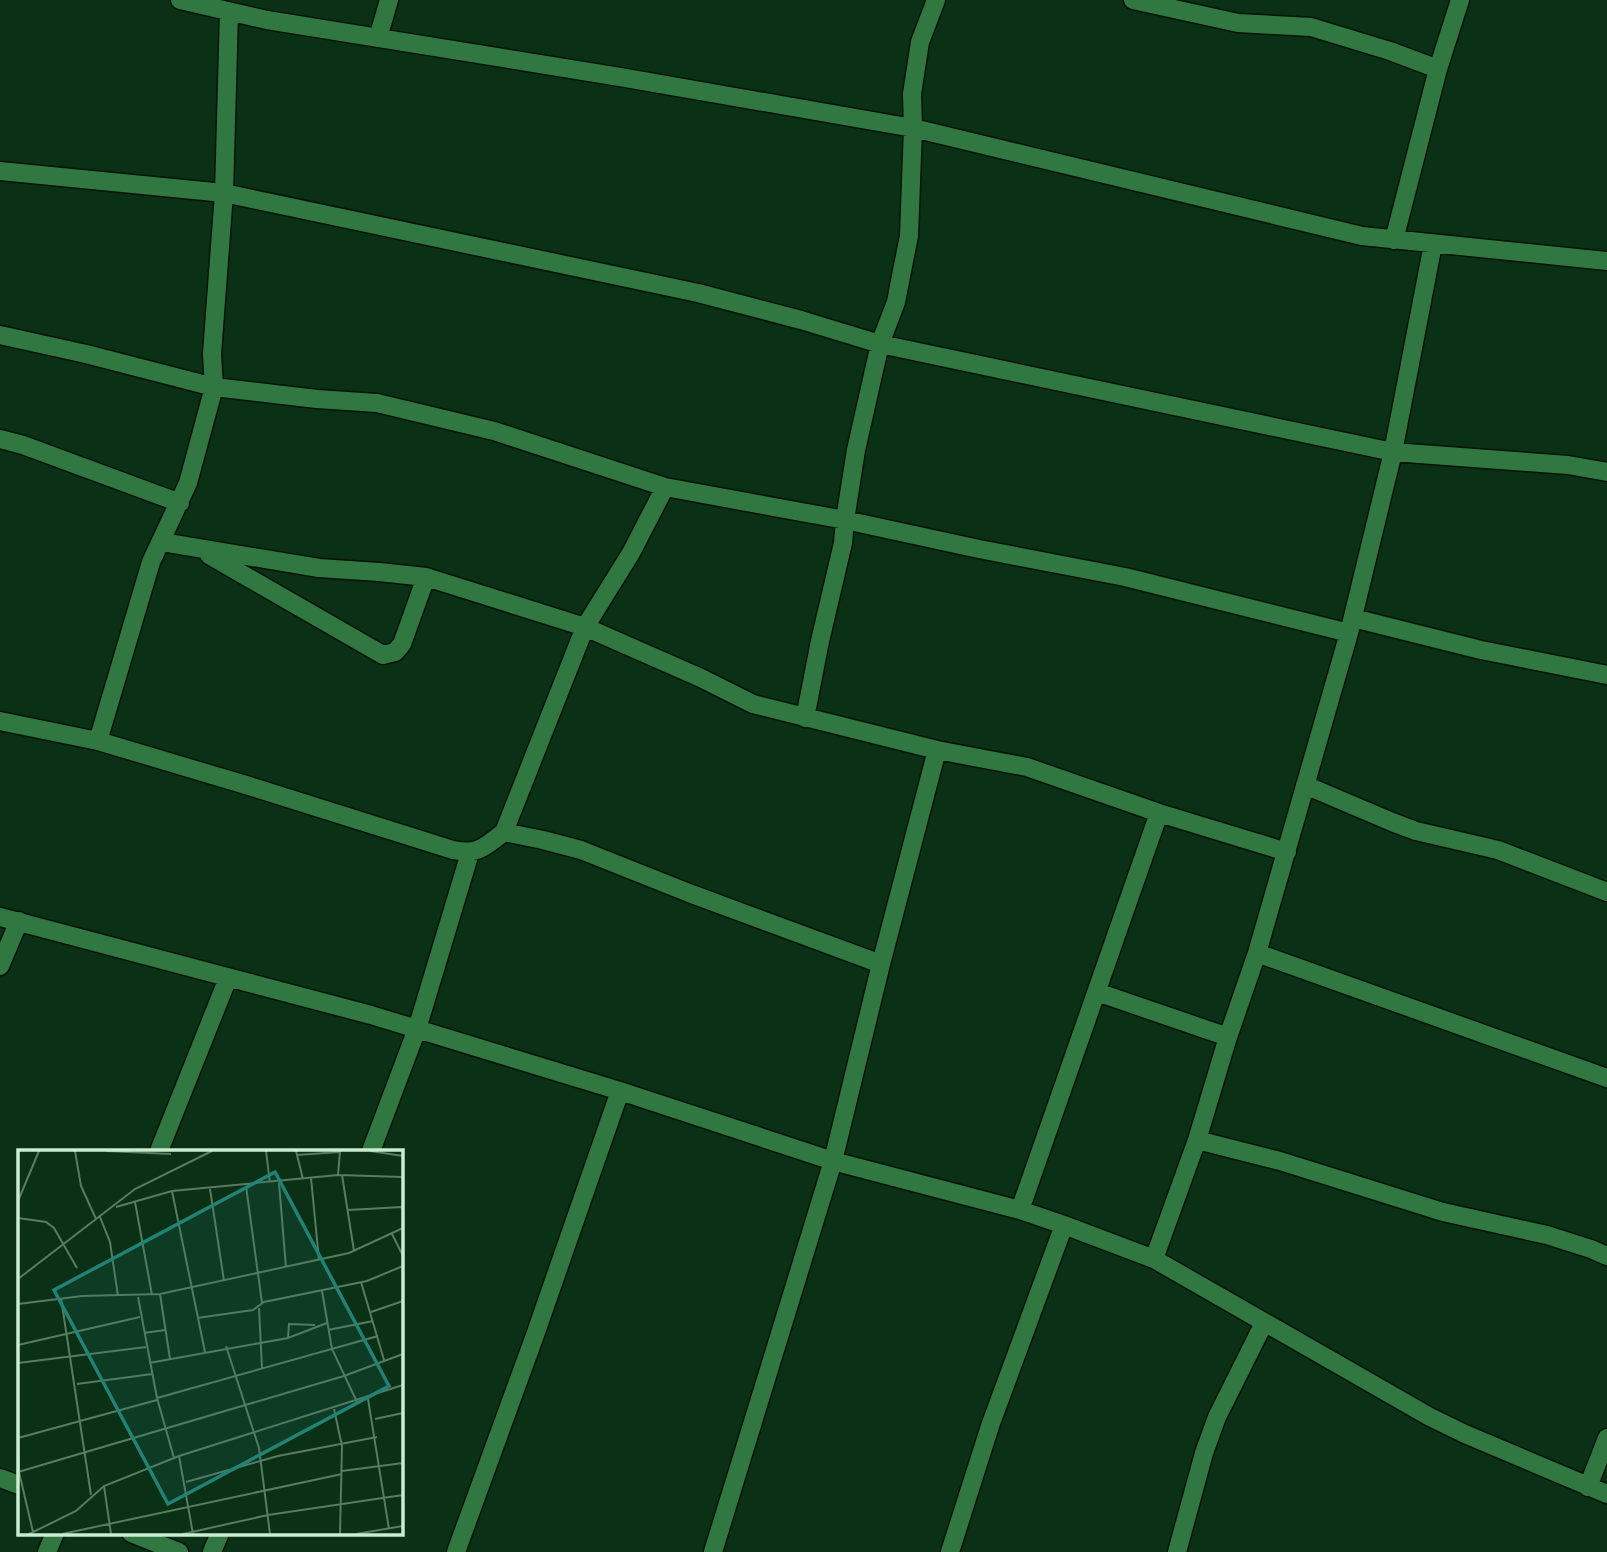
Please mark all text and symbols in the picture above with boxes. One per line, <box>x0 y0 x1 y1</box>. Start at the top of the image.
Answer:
inset map <box>18 1150 402 1534</box>

